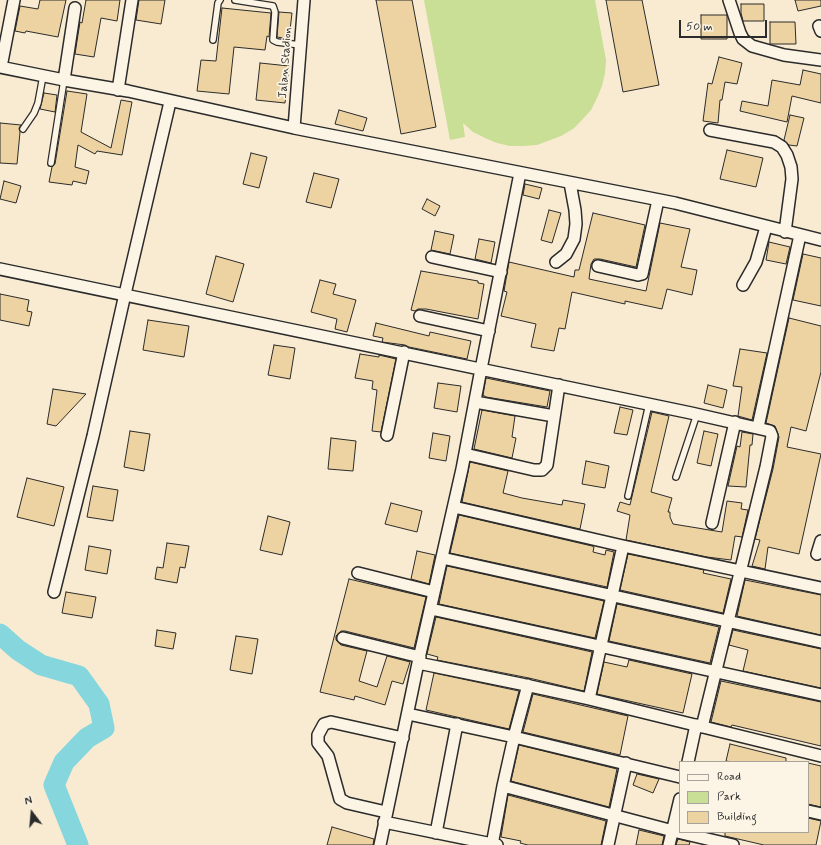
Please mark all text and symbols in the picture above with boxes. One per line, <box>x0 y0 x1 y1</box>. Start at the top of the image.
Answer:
scale bar <box>681 12 769 38</box>
text: 50 m <box>686 19 713 35</box>
street label: Jalan Stadion <box>276 27 296 99</box>
legend <box>679 761 809 833</box>
text: Road <box>717 769 741 785</box>
text: Park <box>717 789 741 805</box>
north arrow <box>12 793 52 833</box>
text: N <box>23 794 34 809</box>
text: Building <box>717 809 757 825</box>

